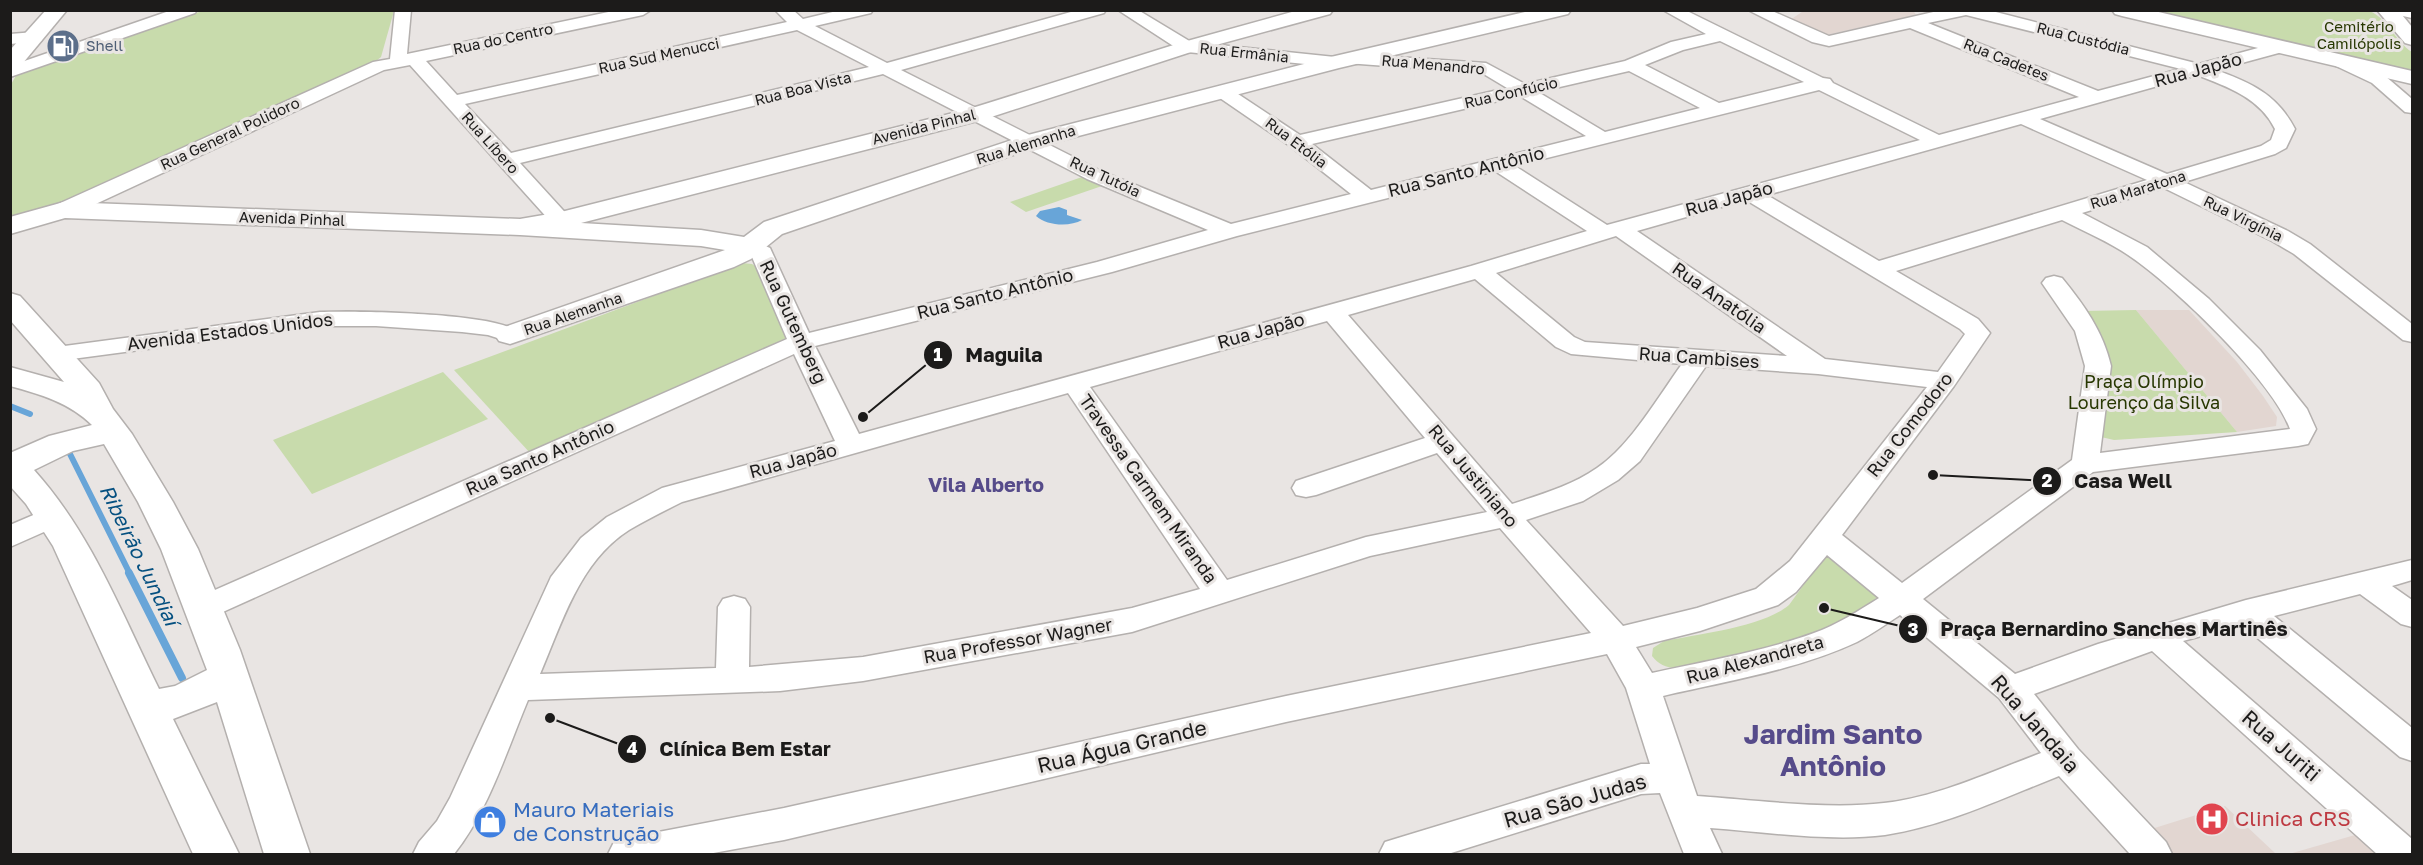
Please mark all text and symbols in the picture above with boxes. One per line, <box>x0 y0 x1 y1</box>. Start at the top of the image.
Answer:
park label: Cemitério Camilópolis <box>2317 17 2401 52</box>
street label: Rua Custódia <box>2035 18 2132 58</box>
street label: Rua do Centro <box>451 19 554 57</box>
fuel station icon: Shell <box>45 28 81 64</box>
street label: Rua Sud Menucci <box>597 33 721 77</box>
street label: Rua Cadetes <box>1961 34 2052 84</box>
place label: Shell <box>86 36 123 54</box>
street label: Rua Ermânia <box>1199 38 1290 66</box>
street label: Rua Japão <box>2152 47 2244 91</box>
street label: Rua Menandro <box>1381 51 1486 77</box>
street label: Rua Boa Vista <box>753 67 853 109</box>
street label: Rua Confúcio <box>1462 73 1559 112</box>
street label: Rua General Polidoro <box>157 93 302 173</box>
street label: Avenida Pinhal <box>870 104 978 148</box>
street label: Rua Líbero <box>458 108 523 177</box>
street label: Rua Etólia <box>1262 113 1331 171</box>
street label: Rua Alemanha <box>974 120 1078 168</box>
street label: Rua Santo Antônio <box>1385 141 1546 201</box>
street label: Rua Tutóia <box>1067 152 1144 200</box>
street label: Rua Maratona <box>2088 166 2188 212</box>
street label: Rua Japão <box>1683 176 1775 220</box>
street label: Rua Virgínia <box>2201 191 2286 245</box>
street label: Avenida Pinhal <box>239 207 346 229</box>
street label: Rua Gutemberg <box>756 256 832 387</box>
street label: Rua Anatólia <box>1668 257 1771 338</box>
street label: Rua Santo Antônio <box>914 263 1075 323</box>
street label: Rua Alemanha <box>521 288 624 338</box>
street label: Avenida Estados Unidos <box>126 307 334 355</box>
street label: Rua Japão <box>1215 307 1307 353</box>
callout: Maguila <box>923 336 1055 374</box>
text: Maguila <box>965 342 1043 366</box>
street label: Rua Cambises <box>1638 342 1760 372</box>
text: 1 <box>933 343 943 365</box>
street label: Rua Comodoro <box>1862 368 1957 481</box>
park label: Praça Olímpio Lourenço da Silva <box>2068 370 2220 413</box>
street label: Travessa Carmem Miranda <box>1075 390 1223 587</box>
street label: Rua Santo Antônio <box>462 414 617 500</box>
street label: Rua Justiniano <box>1424 419 1523 531</box>
street label: Rua Japão <box>747 438 839 482</box>
callout: Casa Well <box>2032 462 2184 500</box>
text: Casa Well <box>2074 468 2172 492</box>
text: 2 <box>2042 469 2053 491</box>
district label: Vila Alberto <box>928 472 1044 496</box>
water label: Ribeirão Jundiaí <box>95 480 187 634</box>
callout: Praça Bernardino Sanches Martinês <box>1898 610 2300 648</box>
street label: Rua Professor Wagner <box>922 613 1114 667</box>
text: Praça Bernardino Sanches Martinês <box>1940 616 2288 640</box>
text: 3 <box>1908 618 1919 640</box>
street label: Rua Alexandreta <box>1684 630 1826 688</box>
street label: Rua Jandaia <box>1986 669 2086 778</box>
street label: Rua Juriti <box>2237 704 2326 787</box>
street label: Rua Água Grande <box>1035 714 1209 778</box>
district label: Jardim Santo Antônio <box>1743 717 1923 782</box>
callout: Clínica Bem Estar <box>617 730 842 768</box>
text: Clínica Bem Estar <box>659 736 831 760</box>
text: 4 <box>626 737 638 759</box>
street label: Rua São Judas <box>1500 767 1649 833</box>
place label: Mauro Materiais de Construção <box>513 796 674 846</box>
hospital icon: Clinica CRS <box>2194 801 2230 837</box>
shop icon: Mauro Materiais de Construção <box>472 804 508 840</box>
place label: Clinica CRS <box>2235 805 2351 831</box>

